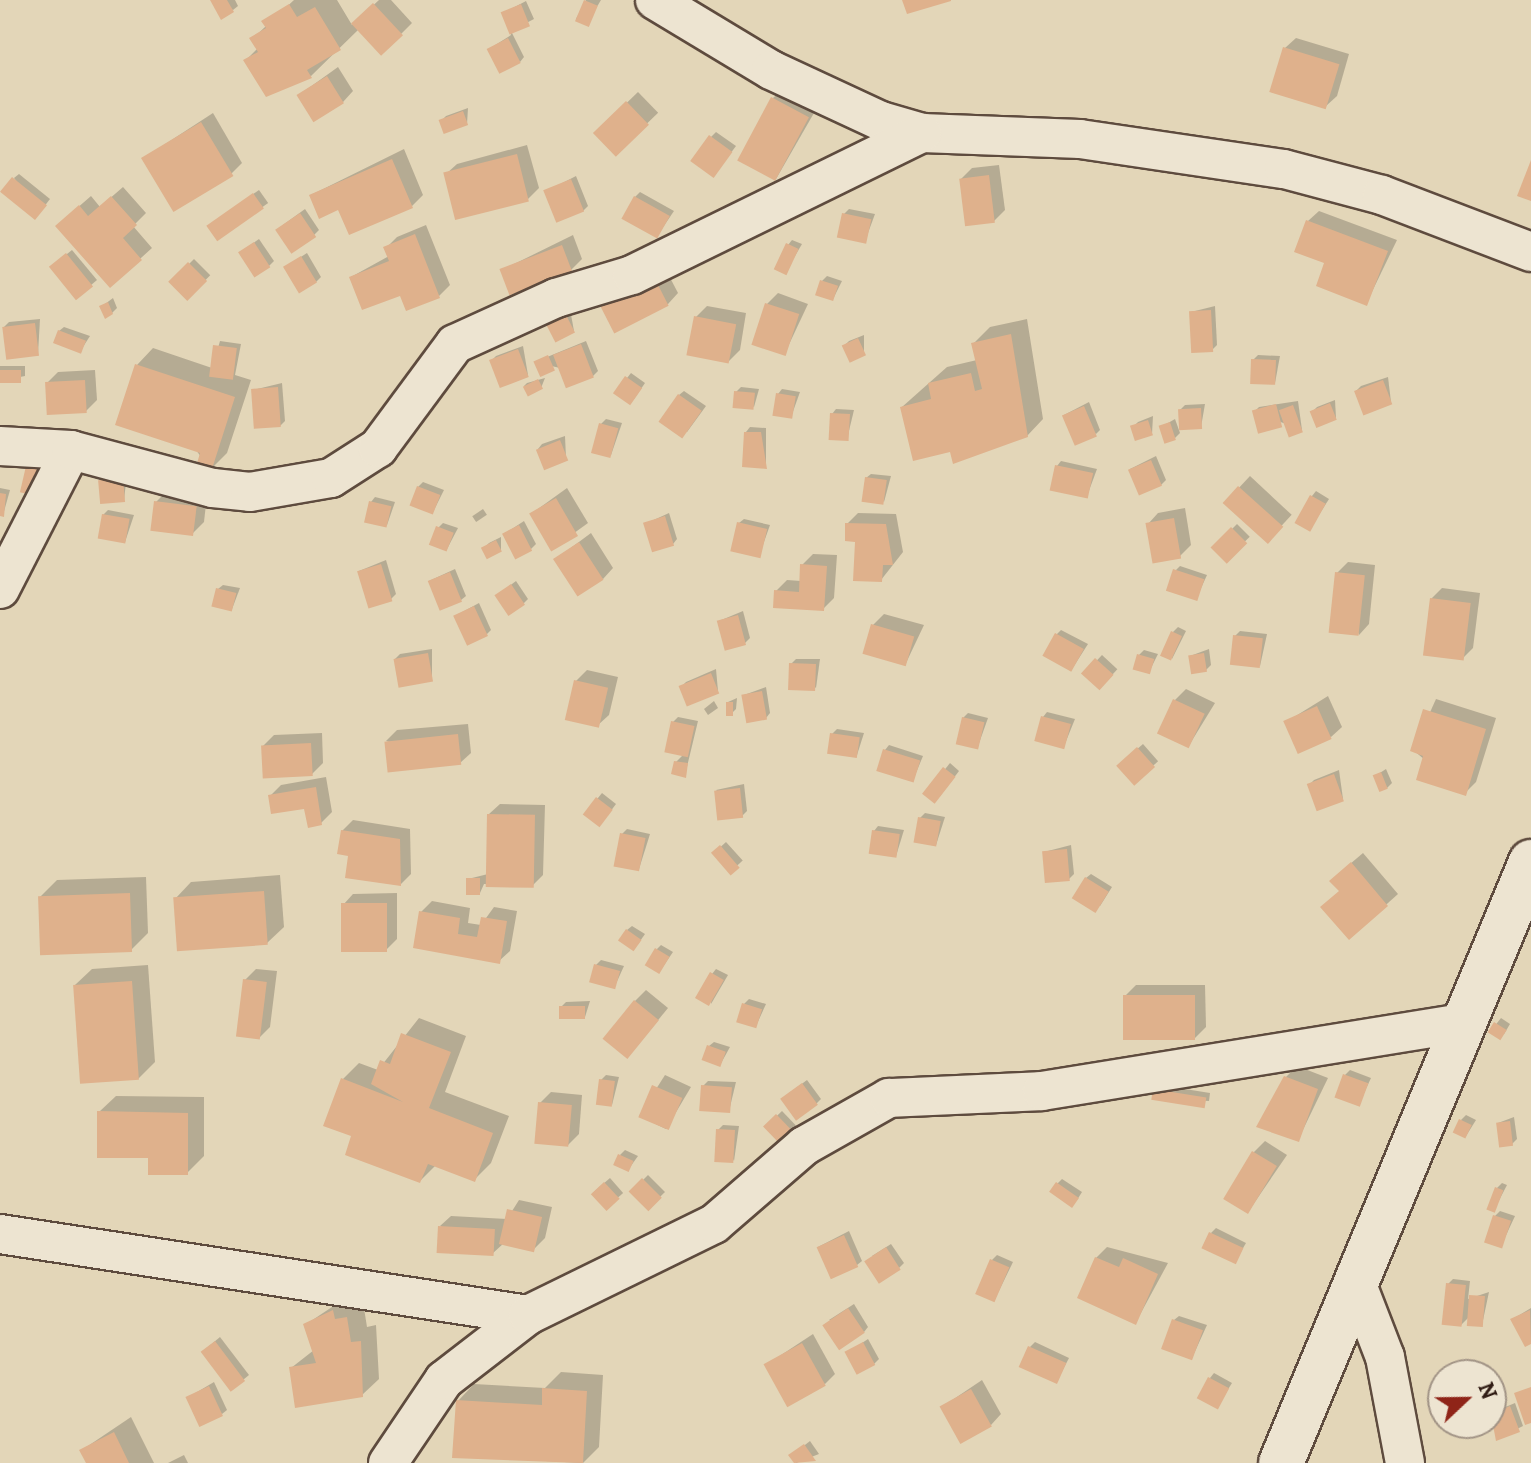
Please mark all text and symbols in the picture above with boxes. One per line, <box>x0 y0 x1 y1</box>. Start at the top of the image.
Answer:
north arrow <box>1427 1359 1507 1439</box>
text: N <box>1470 1378 1504 1404</box>

